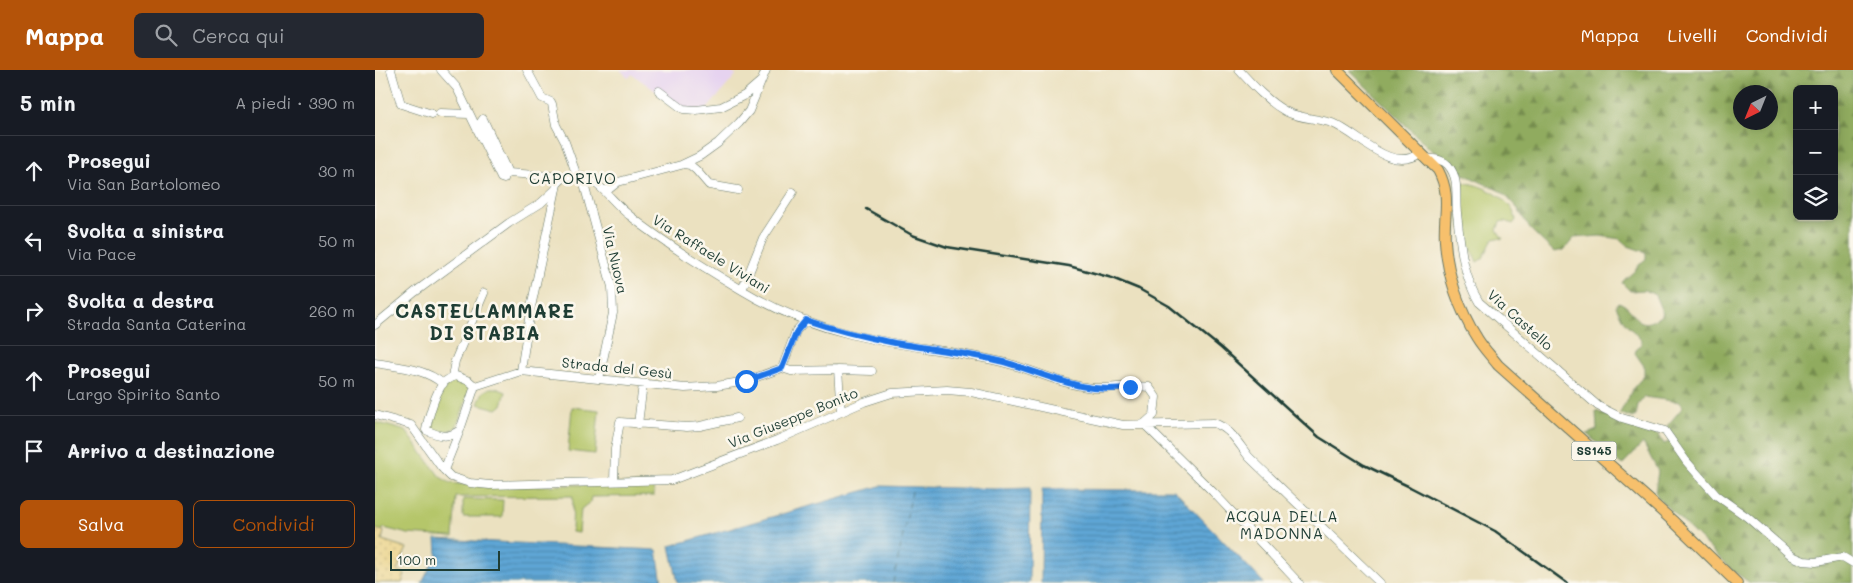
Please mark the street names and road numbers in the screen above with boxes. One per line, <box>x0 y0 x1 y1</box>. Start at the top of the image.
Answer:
street label: Via Raffaele Viviani <box>649 210 773 297</box>
street label: Via Nuova <box>598 224 632 296</box>
street label: Via Castello <box>1483 285 1557 354</box>
street label: Strada del Gesù <box>561 352 673 383</box>
street label: Via Giuseppe Bonito <box>725 383 860 452</box>
road number: SS145 <box>1571 442 1617 461</box>

